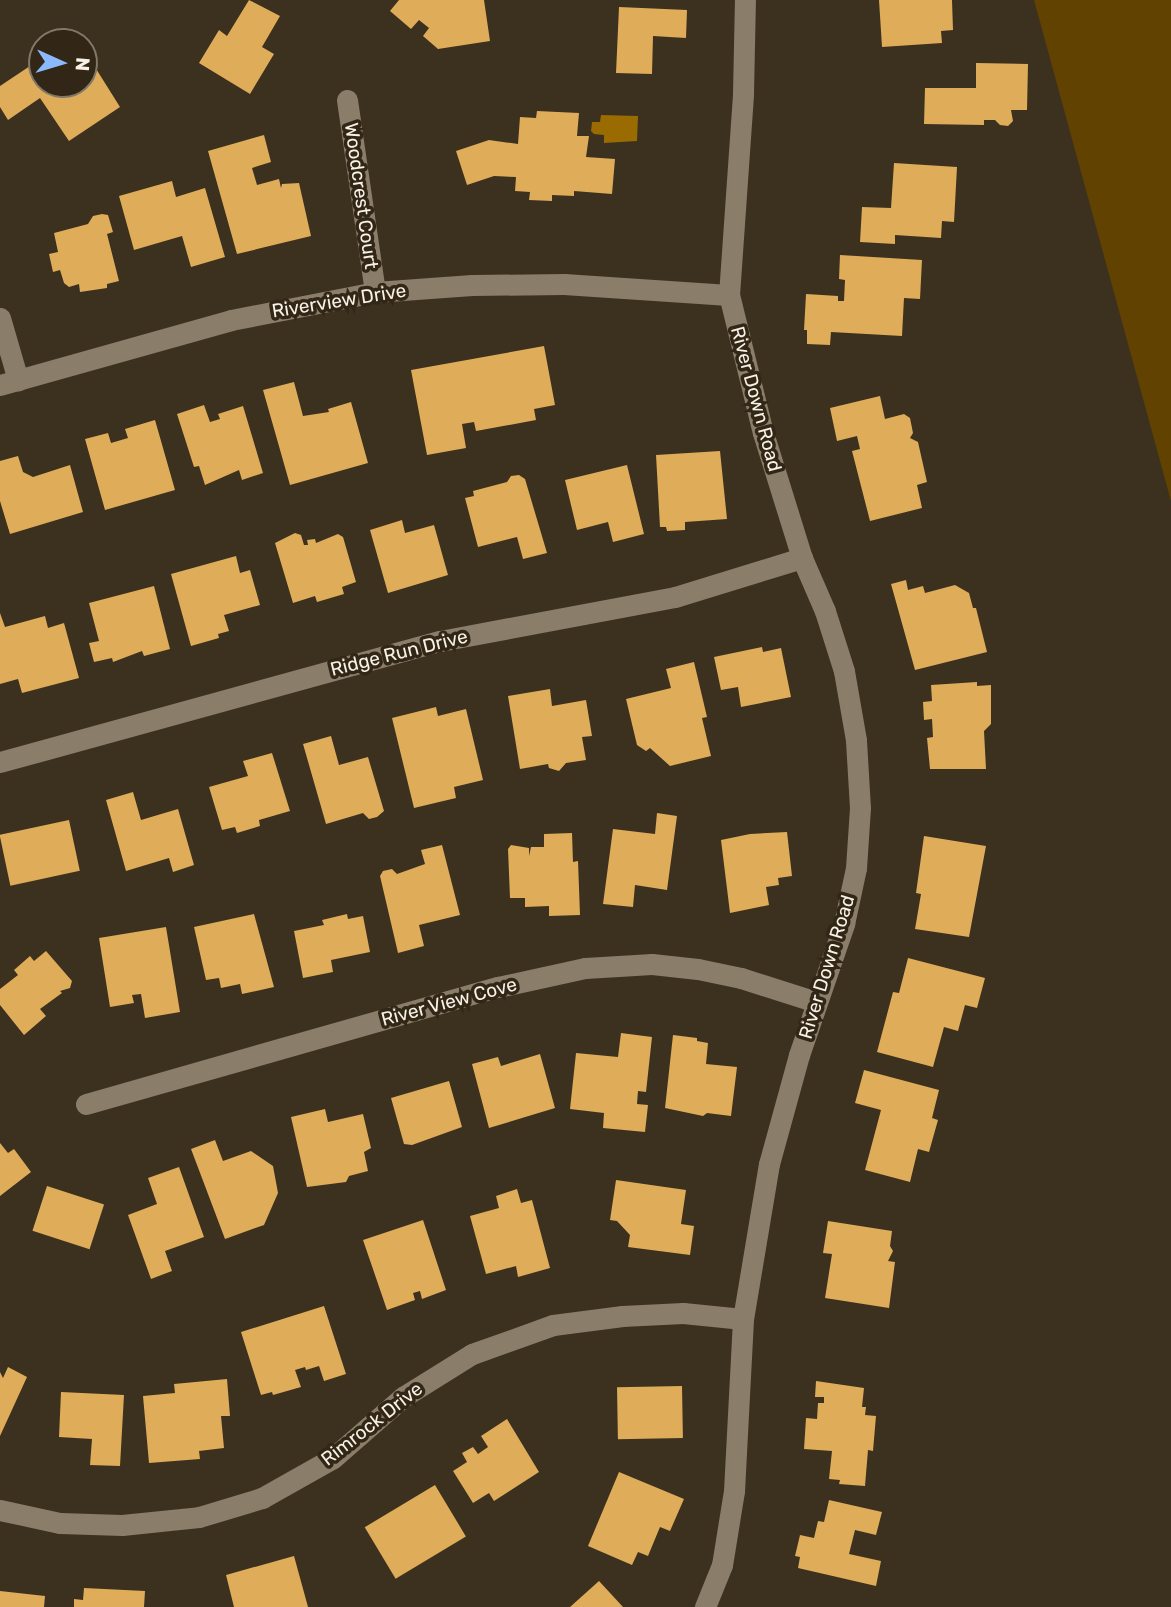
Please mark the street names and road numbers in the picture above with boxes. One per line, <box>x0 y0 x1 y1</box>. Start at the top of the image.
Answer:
street label: Woodcrest Court <box>339 121 383 271</box>
street label: Riverview Drive <box>270 279 408 323</box>
street label: River Down Road <box>726 324 786 474</box>
street label: Ridge Run Drive <box>328 625 470 681</box>
street label: River Down Road <box>794 892 860 1042</box>
street label: River View Cove <box>378 973 520 1031</box>
street label: Rimrock Drive <box>317 1377 427 1471</box>

